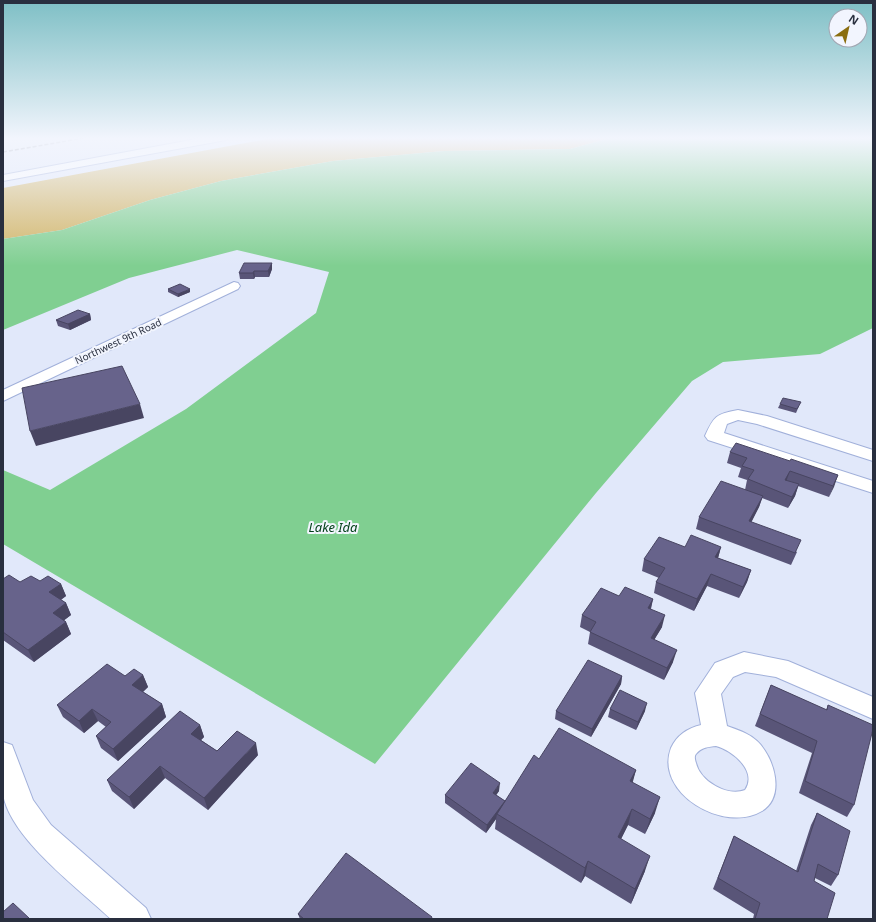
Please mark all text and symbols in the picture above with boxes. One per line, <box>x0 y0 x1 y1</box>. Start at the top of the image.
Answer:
north arrow <box>828 8 868 48</box>
text: N <box>846 11 862 28</box>
street label: Northwest 9th Road <box>72 315 164 367</box>
water label: Lake Ida <box>309 518 358 536</box>

